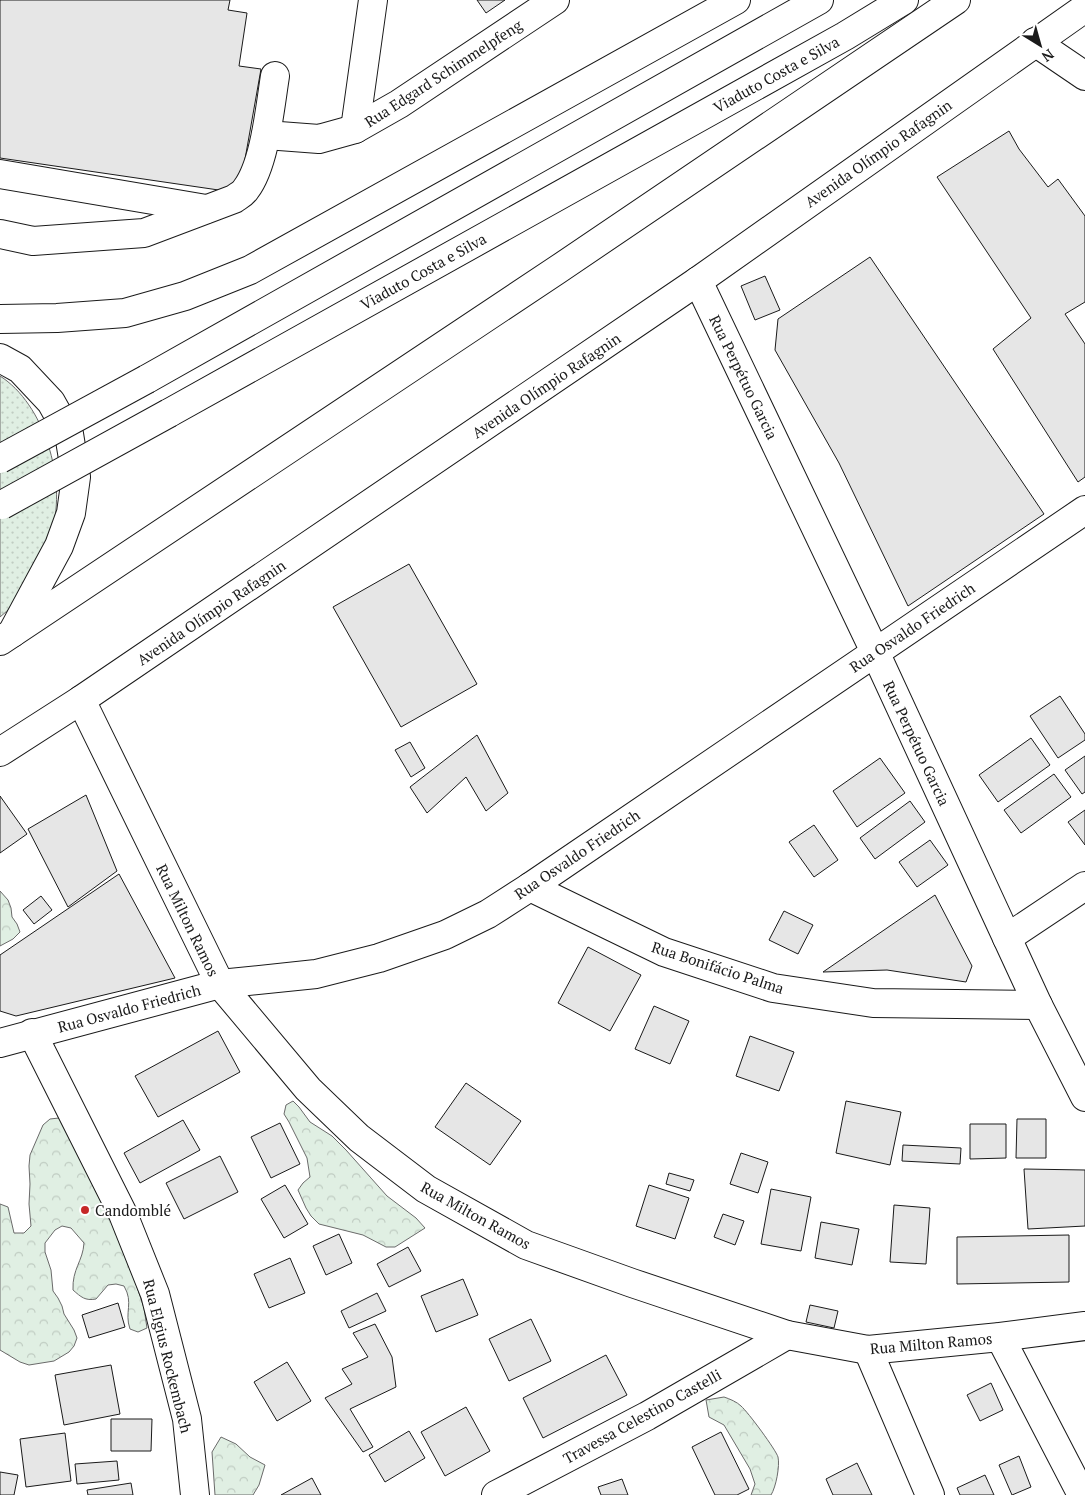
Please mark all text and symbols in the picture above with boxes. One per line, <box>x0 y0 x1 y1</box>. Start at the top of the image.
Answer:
street label: Rua Edgard Schimmelpfeng <box>361 14 526 131</box>
north arrow <box>1015 20 1065 70</box>
street label: Viaduto Costa e Silva <box>709 31 843 117</box>
text: N <box>1038 45 1058 67</box>
street label: Avenida Olímpio Rafagnin <box>801 95 956 211</box>
street label: Viaduto Costa e Silva <box>356 228 490 314</box>
street label: Rua Perpétuo Garcia <box>705 311 783 443</box>
street label: Avenida Olímpio Rafagnin <box>468 328 624 442</box>
street label: Avenida Olímpio Rafagnin <box>133 555 289 669</box>
street label: Rua Osvaldo Friedrich <box>845 577 979 676</box>
street label: Rua Perpétuo Garcia <box>879 677 955 809</box>
street label: Rua Osvaldo Friedrich <box>510 804 644 903</box>
street label: Rua Milton Ramos <box>152 860 224 980</box>
street label: Rua Bonifácio Palma <box>649 936 787 998</box>
street label: Rua Osvaldo Friedrich <box>55 979 203 1037</box>
street label: Rua Milton Ramos <box>417 1177 535 1253</box>
place label: Candomblé <box>95 1200 171 1220</box>
marker: Candomblé <box>79 1204 91 1216</box>
street label: Rua Elgius Rockembach <box>139 1277 197 1435</box>
street label: Rua Milton Ramos <box>869 1328 993 1358</box>
street label: Travessa Celestino Castelli <box>559 1364 725 1468</box>

